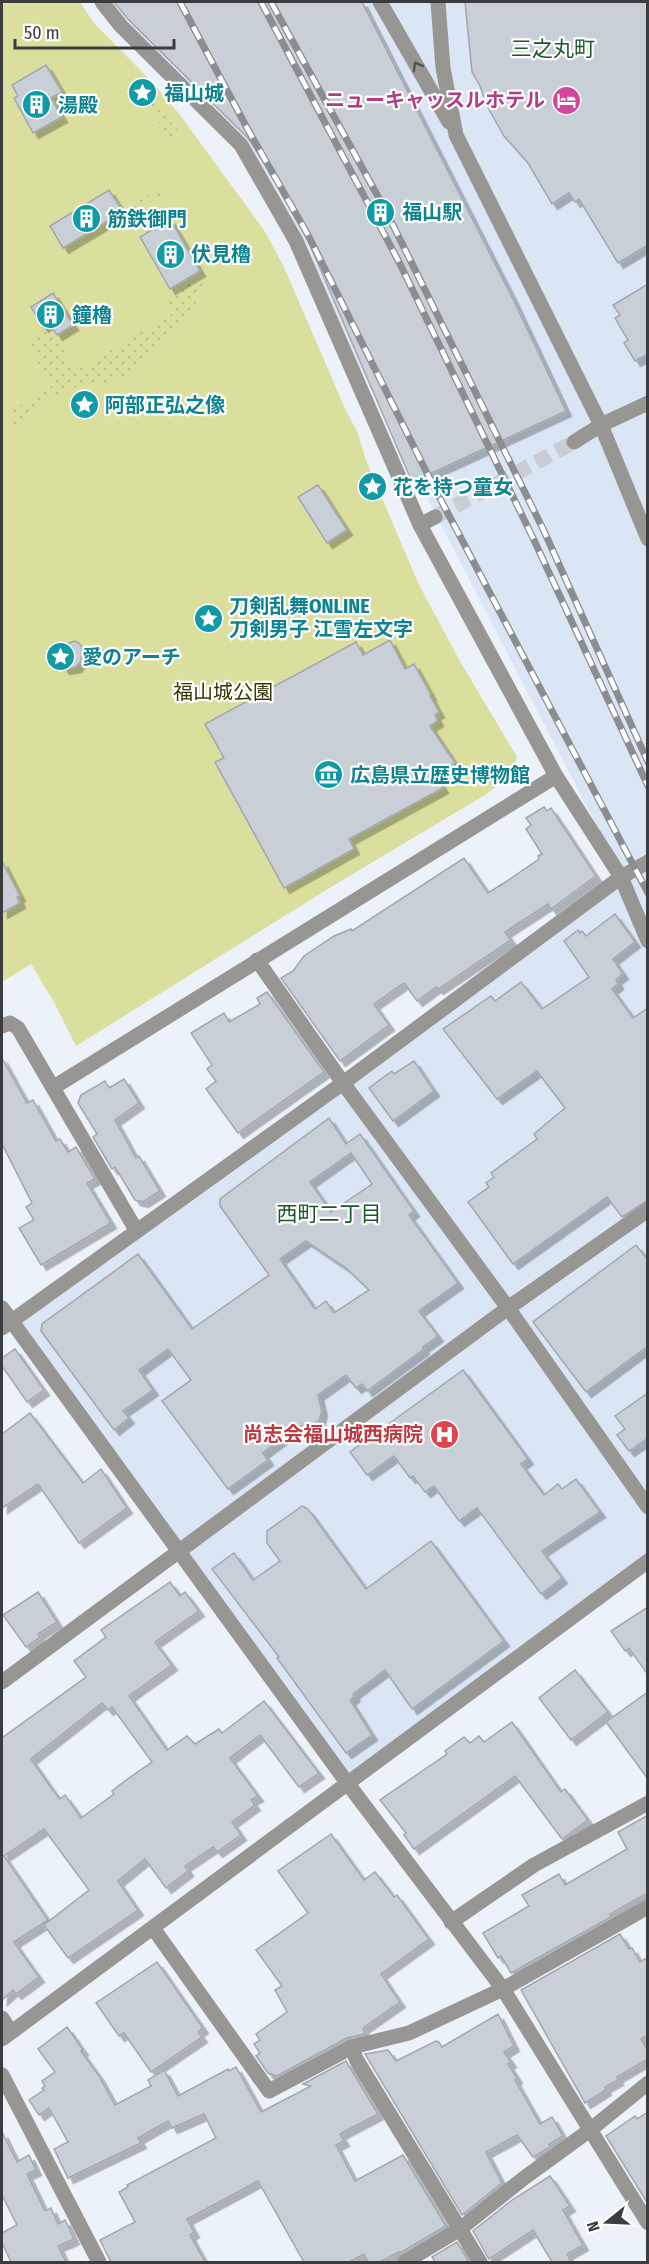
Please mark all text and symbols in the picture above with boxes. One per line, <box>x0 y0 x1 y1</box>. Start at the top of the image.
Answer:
scale bar <box>15 12 174 50</box>
text: 50 m <box>24 22 60 44</box>
district label: 三之丸町 <box>511 36 595 62</box>
one-way arrow <box>413 62 424 72</box>
place icon: 福山城 <box>127 77 159 109</box>
place label: 福山城 <box>164 81 224 105</box>
hotel icon: ニューキャッスルホテル <box>550 84 582 116</box>
place label: ニューキャッスルホテル <box>325 88 545 112</box>
building icon: 湯殿 <box>21 89 53 121</box>
place label: 湯殿 <box>58 93 98 117</box>
building icon: 福山駅 <box>365 196 397 228</box>
place label: 福山駅 <box>402 200 462 224</box>
building icon: 筋鉄御門 <box>70 203 102 235</box>
place label: 筋鉄御門 <box>107 207 187 231</box>
building icon: 伏見櫓 <box>154 238 186 270</box>
place label: 伏見櫓 <box>191 242 251 266</box>
building icon: 鐘櫓 <box>35 299 67 331</box>
place label: 鐘櫓 <box>72 303 112 327</box>
place icon: 阿部正弘之像 <box>68 389 100 421</box>
place label: 阿部正弘之像 <box>105 393 225 417</box>
place icon: 花を持つ童女 <box>356 471 388 503</box>
place label: 花を持つ童女 <box>393 475 513 499</box>
place label: 刀剣乱舞ONLINE 刀剣男子 江雪左文字 <box>229 594 413 641</box>
place icon: 刀剣乱舞ONLINE 刀剣男子 江雪左文字 <box>192 602 224 634</box>
place icon: 愛のアーチ <box>45 641 77 673</box>
place label: 愛のアーチ <box>82 645 181 669</box>
park label: 福山城公園 <box>173 680 273 704</box>
museum icon: 広島県立歴史博物館 <box>313 759 345 791</box>
place label: 広島県立歴史博物館 <box>350 763 530 787</box>
district label: 西町二丁目 <box>277 1201 382 1227</box>
hospital icon: 尚志会福山城西病院 <box>428 1418 460 1450</box>
place label: 尚志会福山城西病院 <box>243 1422 423 1446</box>
north arrow <box>577 2192 637 2252</box>
text: N <box>583 2219 604 2234</box>

